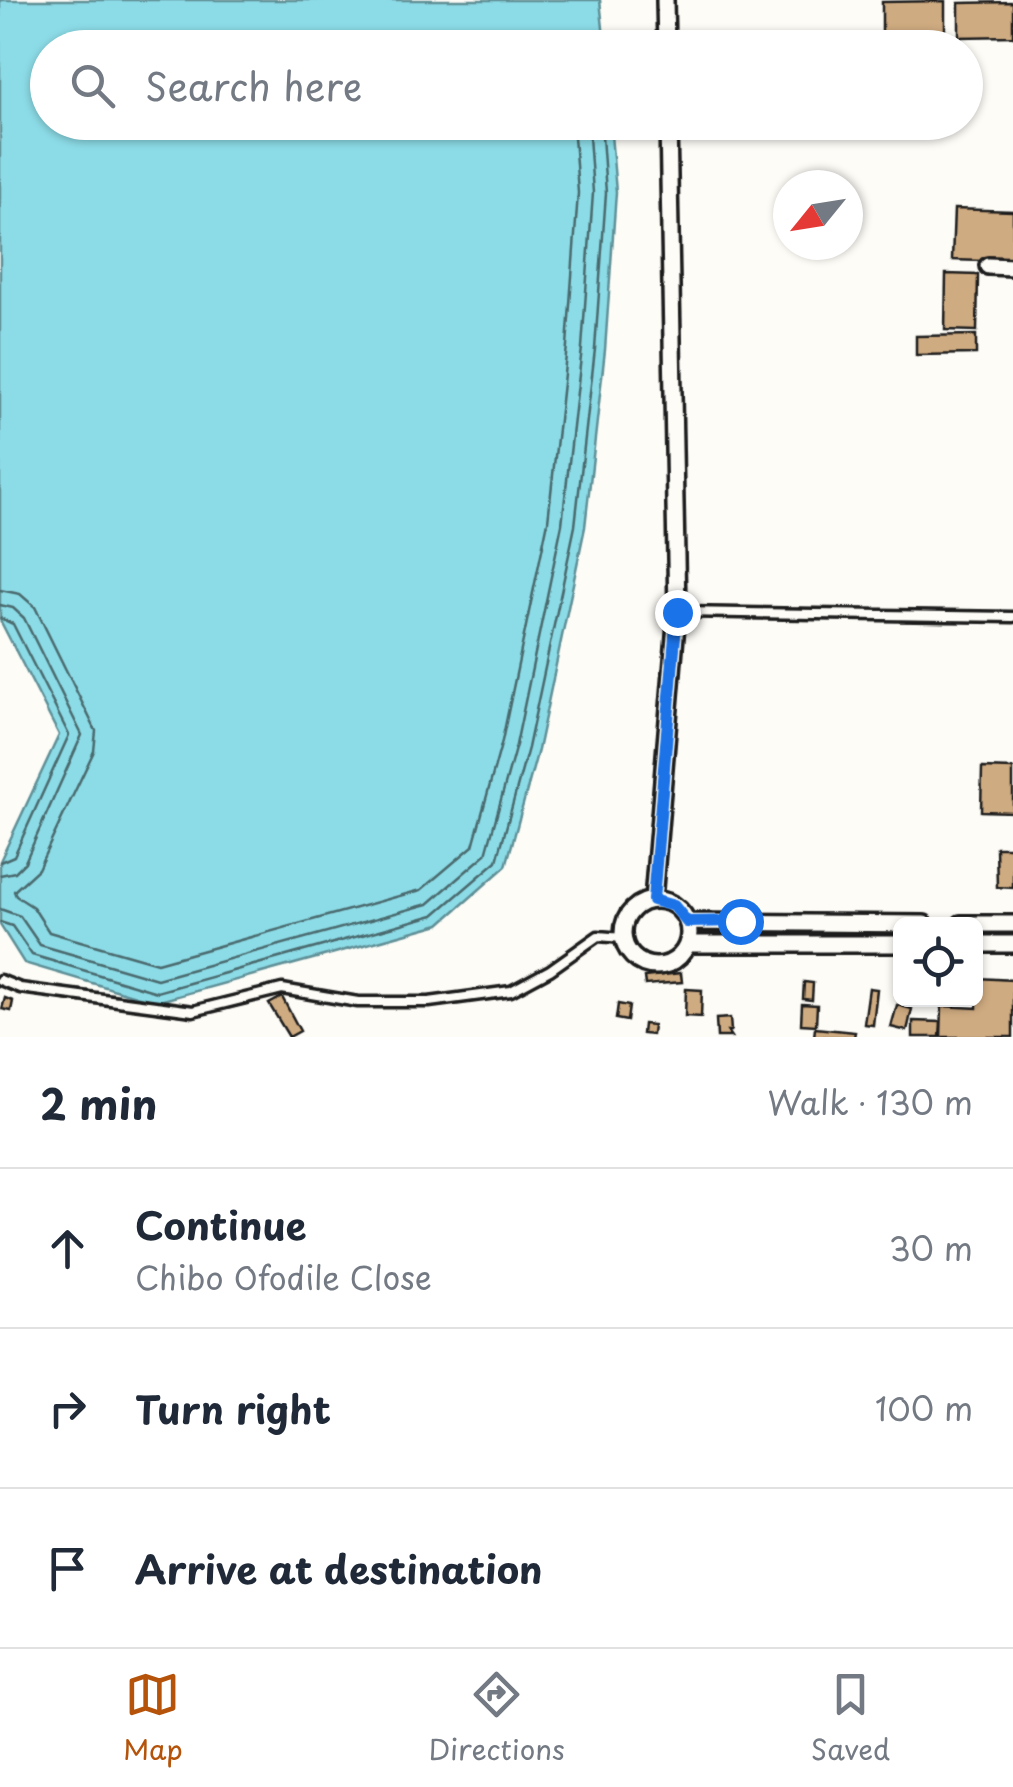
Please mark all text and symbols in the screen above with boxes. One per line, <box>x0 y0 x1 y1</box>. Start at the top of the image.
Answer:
search box <box>30 30 983 140</box>
text: Search here <box>145 57 362 114</box>
icon: search <box>65 58 120 113</box>
north arrow <box>773 170 863 260</box>
route end <box>655 590 701 636</box>
route start <box>718 899 764 945</box>
map controls <box>893 917 983 1007</box>
button: locate <box>893 917 983 1007</box>
text: 2 min <box>40 1071 157 1134</box>
text: Walk · 130 m <box>768 1078 973 1126</box>
text: Continue <box>135 1196 306 1253</box>
icon: ahead <box>40 1221 95 1276</box>
text: 30 m <box>889 1224 973 1272</box>
text: Chibo Ofodile Close <box>135 1253 432 1301</box>
text: Turn right <box>135 1380 331 1437</box>
icon: right <box>40 1381 95 1436</box>
text: 100 m <box>875 1384 973 1432</box>
text: Arrive at destination <box>135 1540 543 1597</box>
icon: arrive <box>40 1541 95 1596</box>
tab: Map <box>123 1667 183 1770</box>
tab: Directions <box>429 1667 565 1770</box>
tab: Saved <box>811 1667 890 1770</box>

